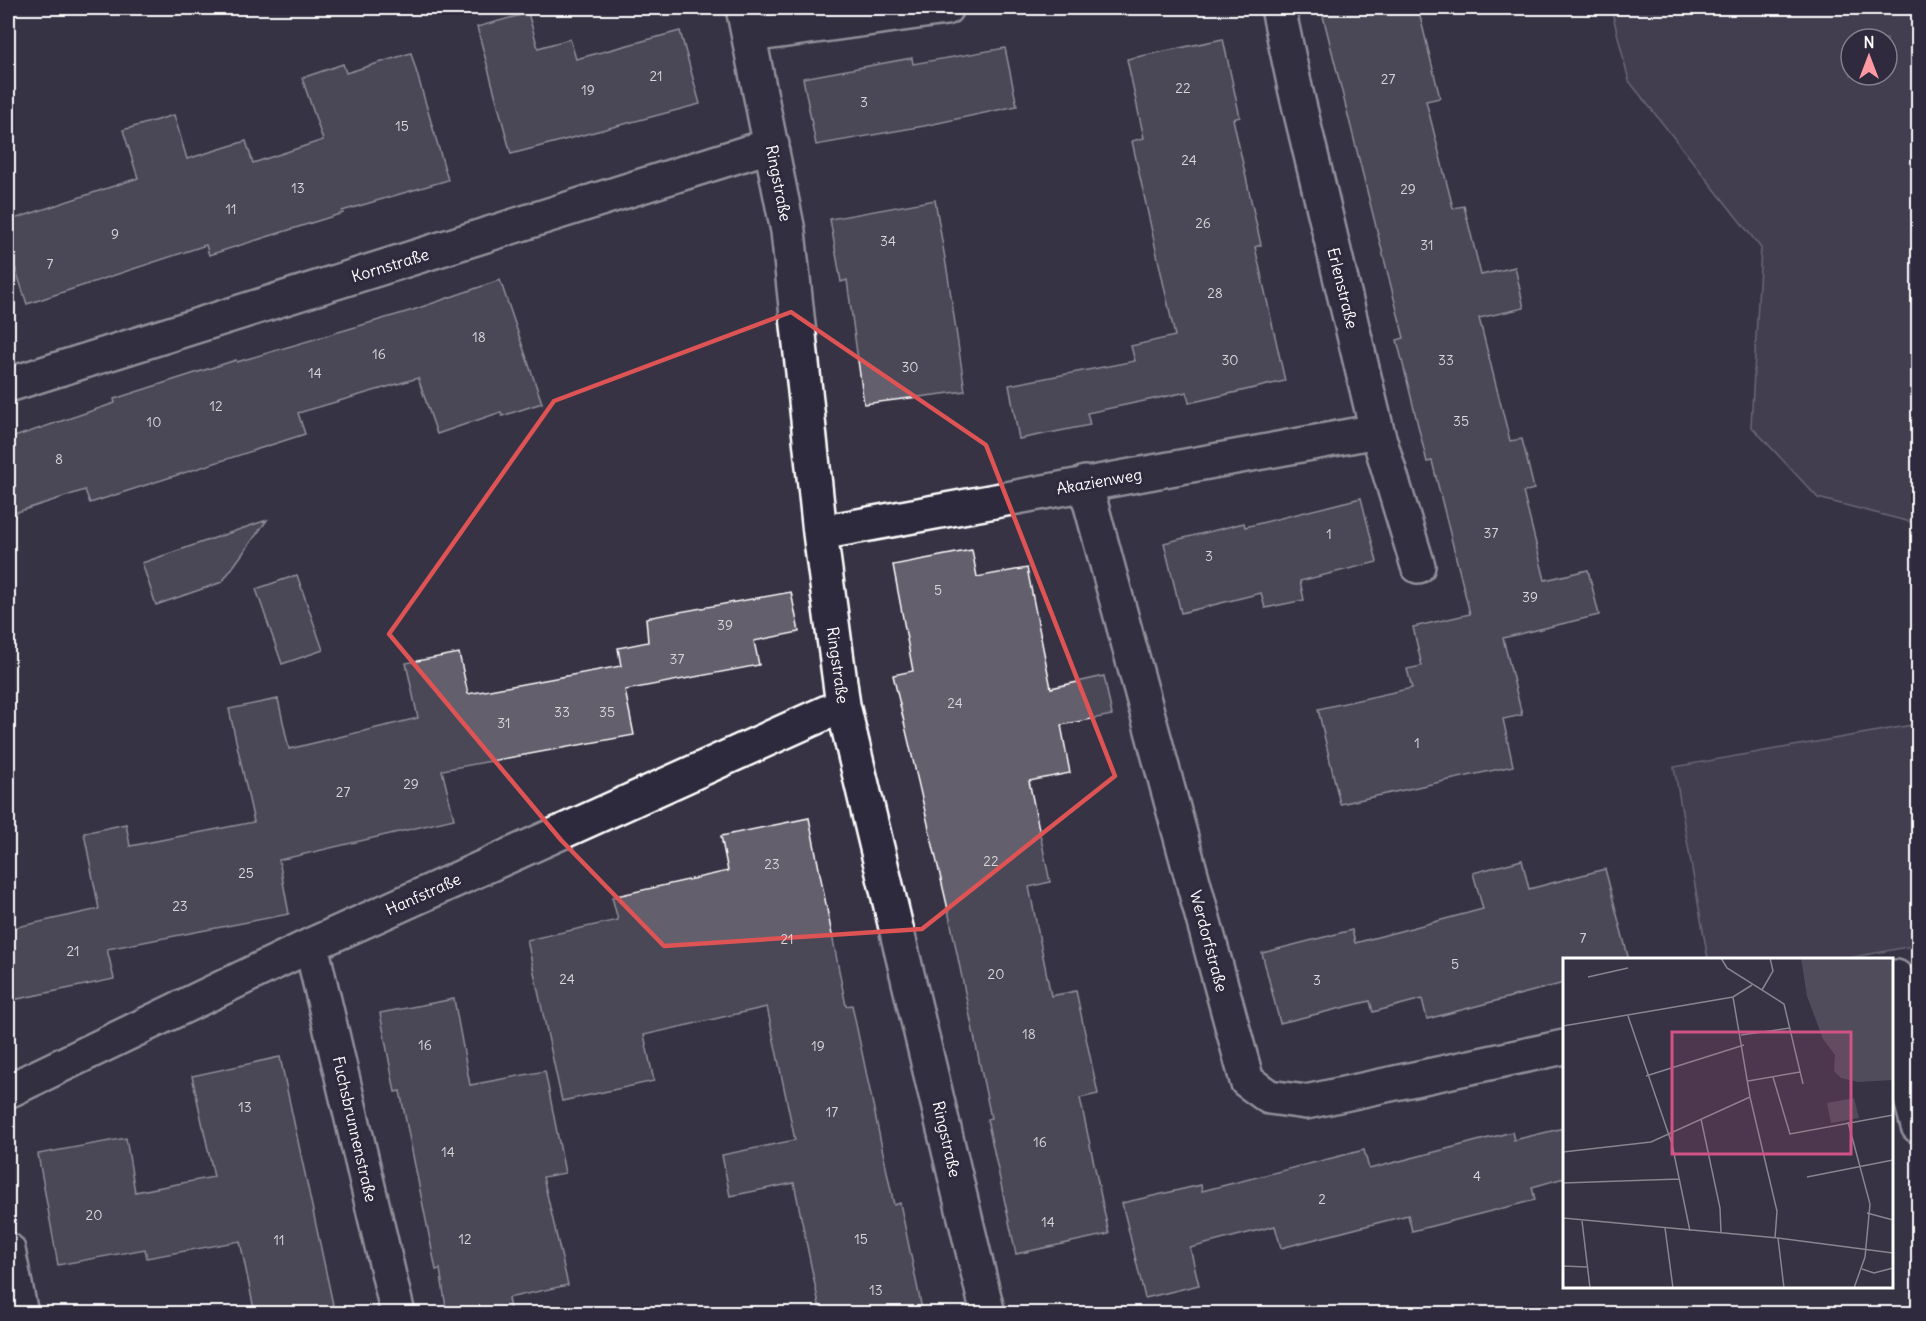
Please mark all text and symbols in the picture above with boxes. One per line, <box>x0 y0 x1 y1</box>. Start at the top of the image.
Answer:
north arrow <box>1839 27 1899 87</box>
text: N <box>1863 32 1875 52</box>
house number: 21 <box>649 67 663 85</box>
house number: 27 <box>1381 70 1395 88</box>
house number: 22 <box>1175 79 1191 97</box>
house number: 19 <box>581 81 595 99</box>
house number: 3 <box>860 93 868 111</box>
house number: 15 <box>395 117 409 135</box>
street label: Ringstraße <box>762 143 796 223</box>
house number: 24 <box>1181 151 1197 169</box>
house number: 13 <box>291 179 305 197</box>
house number: 29 <box>1400 180 1416 198</box>
house number: 11 <box>225 200 237 218</box>
house number: 26 <box>1195 214 1211 232</box>
house number: 9 <box>111 225 119 243</box>
house number: 34 <box>880 232 896 250</box>
house number: 31 <box>1420 236 1434 254</box>
street label: Kornstraße <box>349 244 431 286</box>
street label: Erlenstraße <box>1323 245 1363 331</box>
house number: 7 <box>47 255 54 273</box>
house number: 28 <box>1207 284 1223 302</box>
house number: 18 <box>472 328 486 346</box>
house number: 16 <box>372 345 386 363</box>
house number: 30 <box>1221 351 1239 369</box>
house number: 33 <box>1438 351 1454 369</box>
house number: 30 <box>901 358 919 376</box>
house number: 14 <box>308 364 322 382</box>
house number: 12 <box>209 397 223 415</box>
house number: 35 <box>1453 412 1469 430</box>
house number: 10 <box>147 413 161 431</box>
house number: 8 <box>55 450 63 468</box>
street label: Akazienweg <box>1055 464 1143 498</box>
house number: 37 <box>1484 524 1499 542</box>
house number: 1 <box>1326 525 1332 543</box>
house number: 3 <box>1205 547 1213 565</box>
house number: 5 <box>934 581 942 599</box>
house number: 39 <box>1522 588 1538 606</box>
house number: 39 <box>717 616 733 634</box>
street label: Ringstraße <box>823 625 853 705</box>
house number: 37 <box>670 650 685 668</box>
house number: 24 <box>947 694 963 712</box>
house number: 33 <box>554 703 570 721</box>
house number: 35 <box>599 703 615 721</box>
house number: 31 <box>497 714 511 732</box>
house number: 1 <box>1414 734 1420 752</box>
house number: 29 <box>403 775 419 793</box>
house number: 27 <box>336 783 350 801</box>
house number: 22 <box>983 852 999 870</box>
house number: 23 <box>764 855 780 873</box>
house number: 25 <box>238 864 254 882</box>
street label: Hanfstraße <box>382 868 464 920</box>
street label: Werdorfstraße <box>1186 888 1232 994</box>
house number: 23 <box>172 897 188 915</box>
house number: 7 <box>1580 929 1587 947</box>
house number: 21 <box>780 930 794 948</box>
house number: 21 <box>66 942 80 960</box>
house number: 5 <box>1451 955 1459 973</box>
inset map <box>1563 958 1893 1288</box>
house number: 20 <box>988 965 1004 983</box>
house number: 24 <box>559 970 575 988</box>
house number: 3 <box>1313 971 1321 989</box>
house number: 18 <box>1022 1025 1036 1043</box>
house number: 16 <box>418 1036 432 1054</box>
house number: 19 <box>811 1037 825 1055</box>
street label: Fuchsbrunnenstraße <box>328 1054 382 1204</box>
house number: 13 <box>238 1098 252 1116</box>
street label: Ringstraße <box>929 1099 965 1179</box>
house number: 17 <box>826 1103 838 1121</box>
house number: 16 <box>1033 1133 1047 1151</box>
house number: 14 <box>441 1143 455 1161</box>
house number: 4 <box>1473 1167 1481 1185</box>
house number: 2 <box>1318 1190 1326 1208</box>
house number: 20 <box>86 1206 102 1224</box>
house number: 14 <box>1041 1213 1055 1231</box>
house number: 12 <box>458 1230 472 1248</box>
house number: 15 <box>854 1230 868 1248</box>
house number: 11 <box>273 1231 285 1249</box>
house number: 13 <box>869 1281 883 1299</box>

